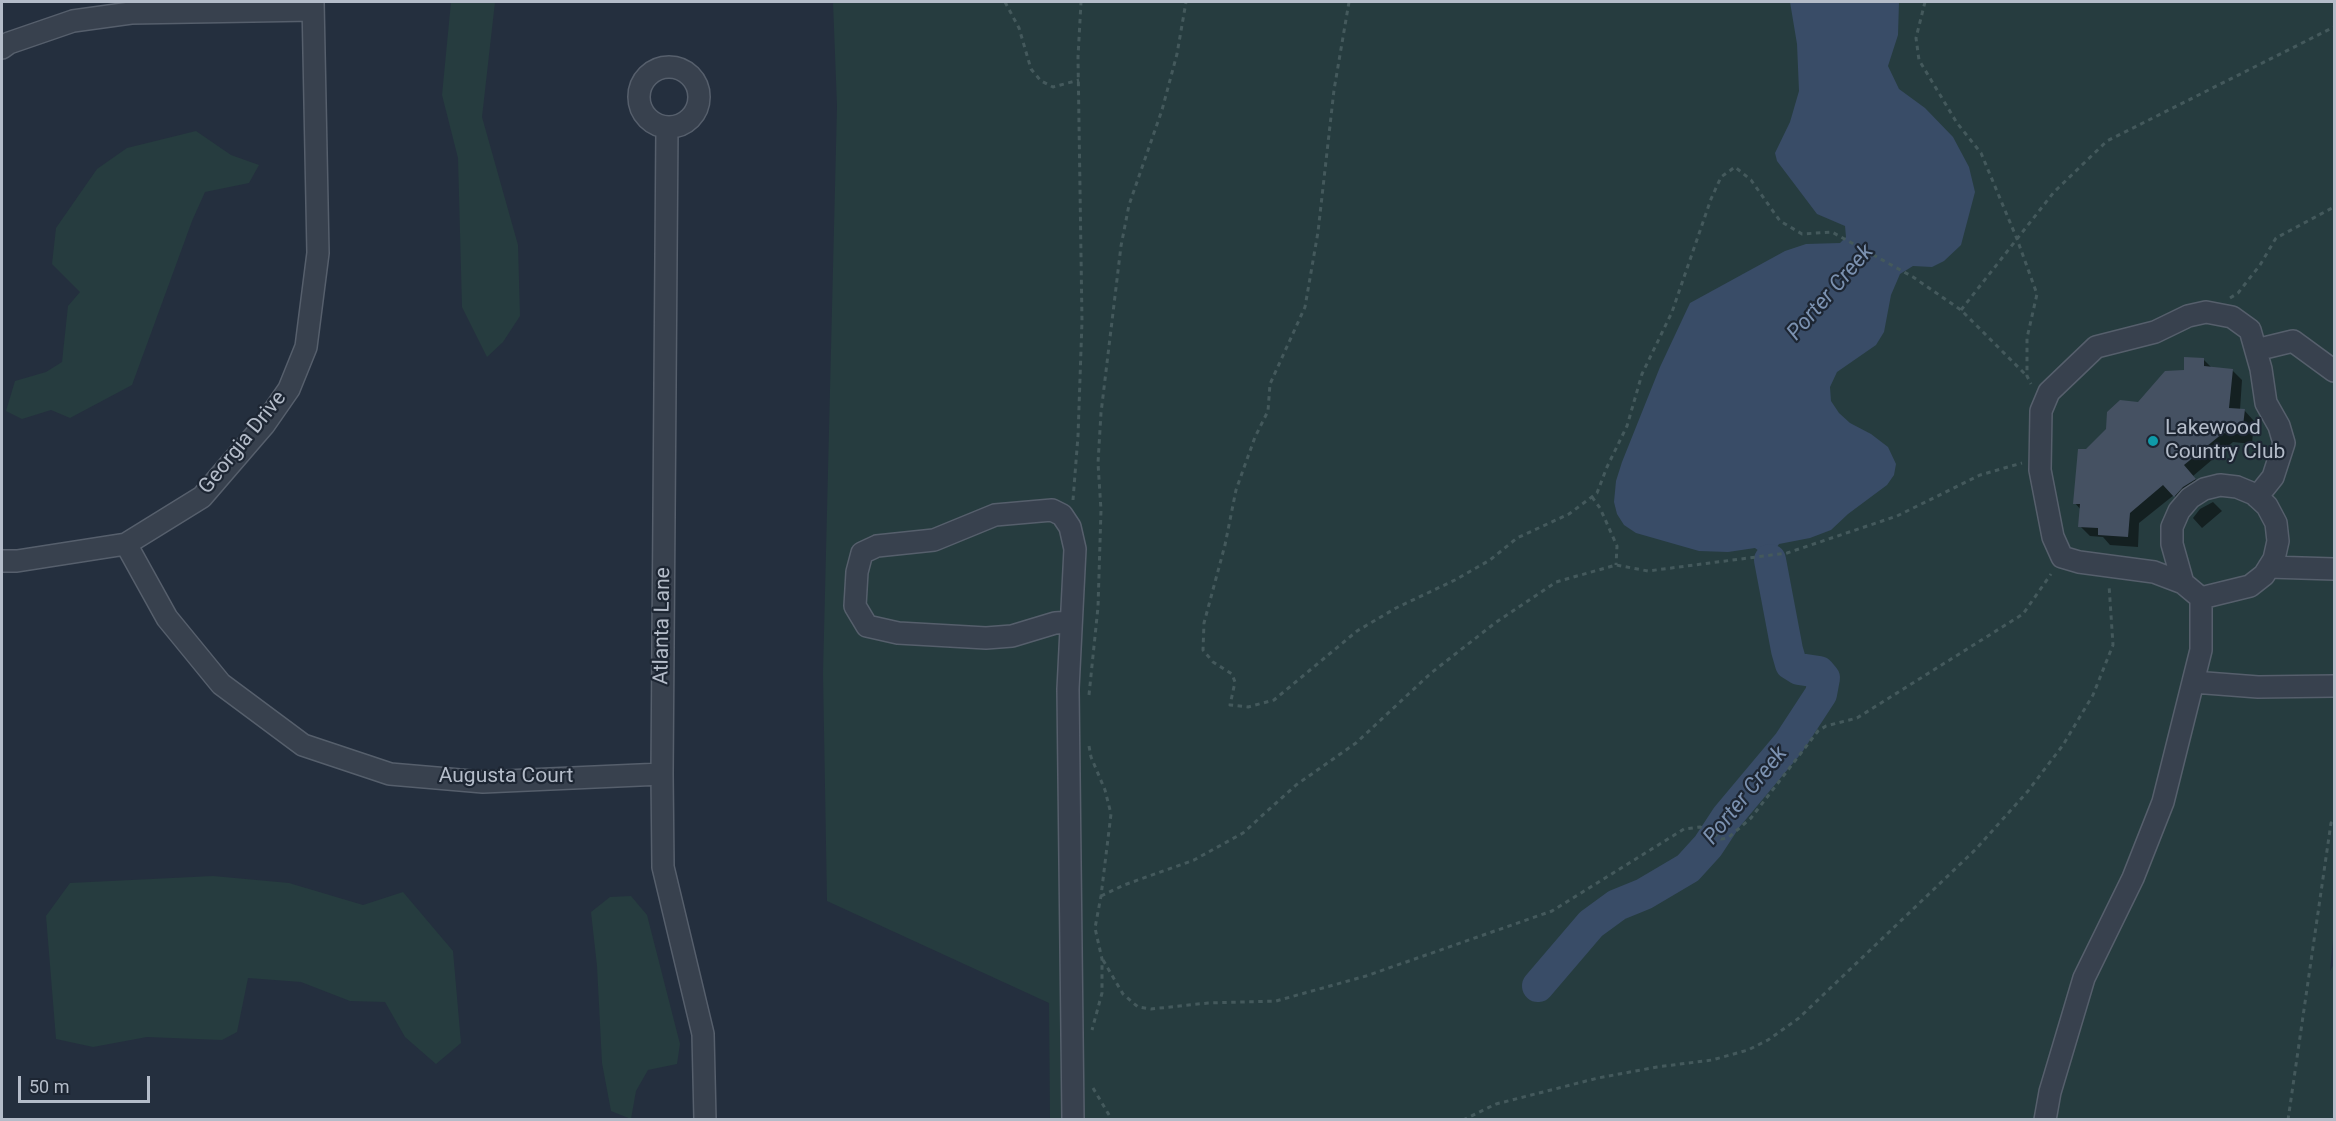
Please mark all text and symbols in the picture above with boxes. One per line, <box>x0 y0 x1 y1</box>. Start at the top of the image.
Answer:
water label: Porter Creek <box>1782 240 1880 346</box>
street label: Georgia Drive <box>194 386 292 500</box>
place label: Lakewood Country Club <box>2165 416 2285 466</box>
marker: Lakewood Country Club <box>2146 434 2160 448</box>
street label: Atlanta Lane <box>649 567 677 685</box>
water label: Porter Creek <box>1698 742 1794 850</box>
street label: Augusta Court <box>439 764 573 790</box>
scale bar <box>21 1064 153 1102</box>
text: 50 m <box>29 1076 69 1097</box>

